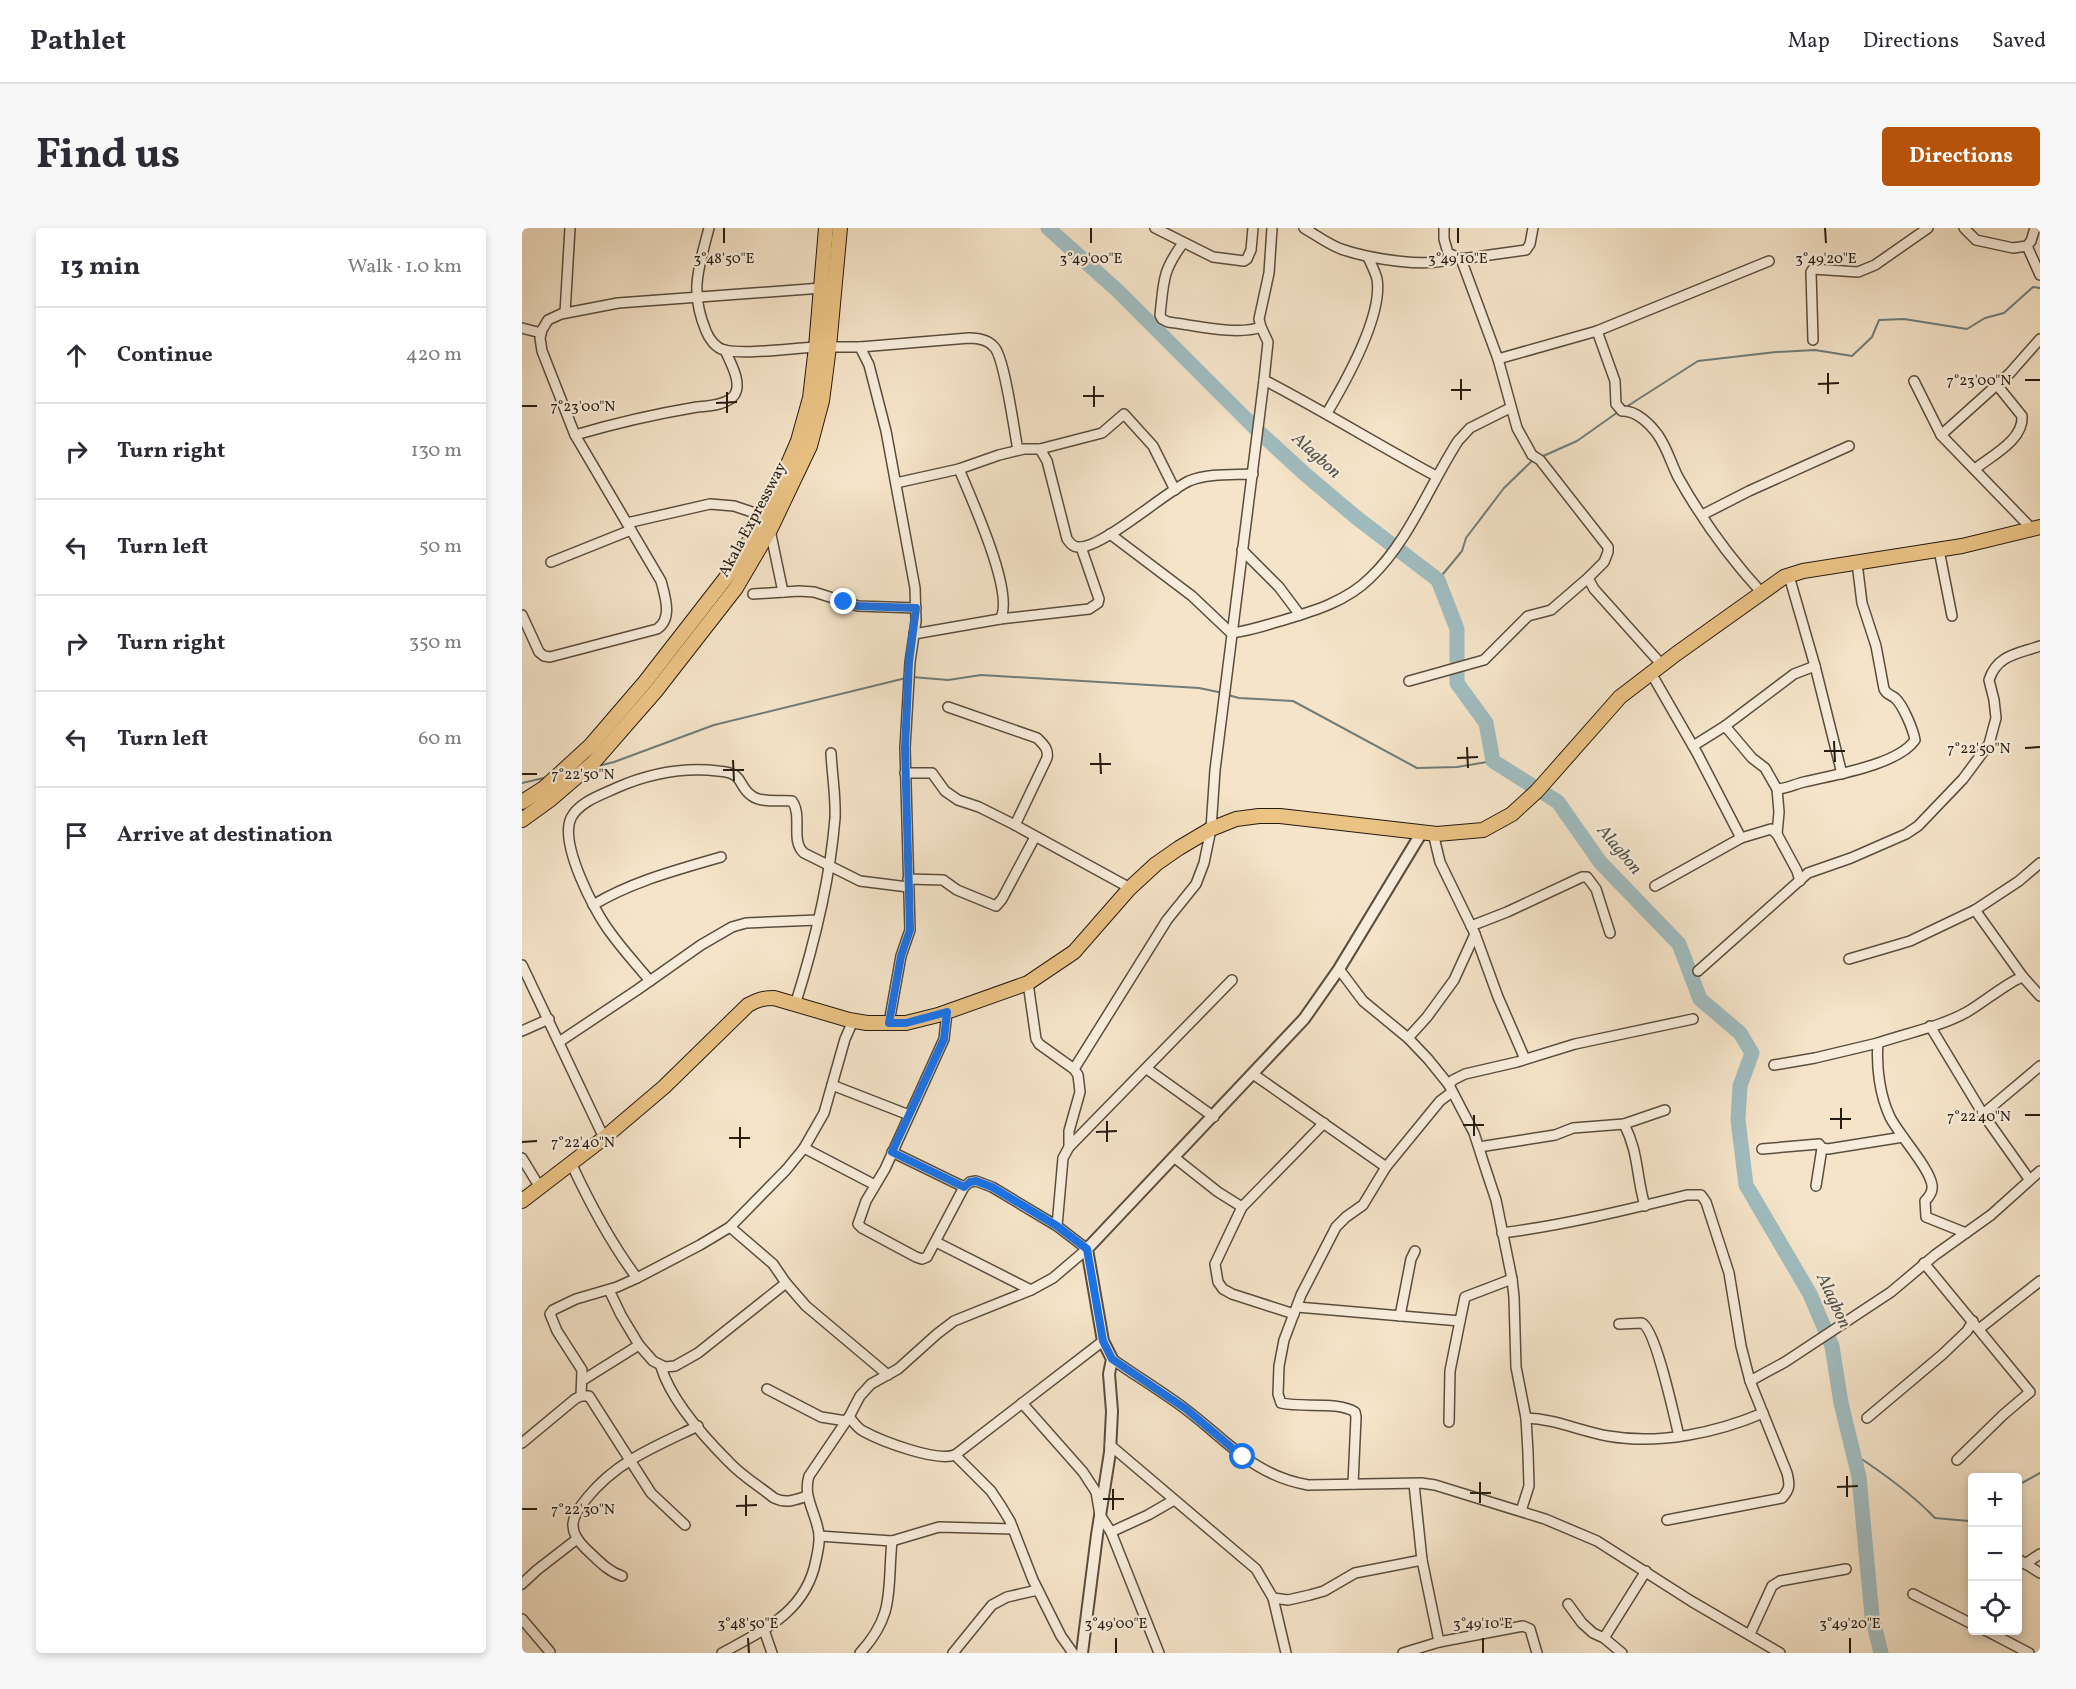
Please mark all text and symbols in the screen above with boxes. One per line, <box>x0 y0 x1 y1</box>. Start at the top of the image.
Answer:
text: Pathlet <box>30 22 126 61</box>
text: Map <box>1788 27 1830 56</box>
text: Directions <box>1863 27 1959 56</box>
text: Saved <box>1992 27 2046 56</box>
text: Find us <box>36 127 180 186</box>
button: Directions <box>1882 127 2040 186</box>
text: 13 min <box>60 249 140 285</box>
text: 3°48'50"E <box>693 249 755 270</box>
text: 3°49'00"E <box>1060 249 1122 270</box>
text: 3°49'10"E <box>1428 249 1488 270</box>
text: 3°49'20"E <box>1795 249 1857 270</box>
text: Walk · 1.0 km <box>347 253 462 281</box>
icon: ahead <box>60 339 93 372</box>
text: Continue <box>117 340 213 371</box>
text: 420 m <box>406 341 462 369</box>
text: 7°23'00"N <box>1946 371 2012 392</box>
text: 7°23'00"N <box>550 397 616 418</box>
water label: Alagbon <box>1285 426 1346 485</box>
icon: right <box>60 435 93 468</box>
text: Turn right <box>117 436 225 467</box>
text: 130 m <box>411 437 462 465</box>
street label: Akala Expressway <box>713 458 793 581</box>
icon: left <box>60 531 93 564</box>
text: Turn left <box>117 532 208 563</box>
text: 50 m <box>419 533 462 561</box>
route end <box>830 588 856 614</box>
icon: right <box>60 627 93 660</box>
text: Turn right <box>117 628 225 659</box>
text: 350 m <box>409 629 462 657</box>
icon: left <box>60 723 93 756</box>
text: Turn left <box>117 724 208 755</box>
text: 60 m <box>418 725 462 753</box>
text: 7°22'50"N <box>1947 739 2011 760</box>
text: 7°22'50"N <box>551 765 615 786</box>
icon: arrive <box>60 819 93 852</box>
water label: Alagbon <box>1590 819 1647 880</box>
text: Arrive at destination <box>117 820 333 851</box>
text: 7°22'40"N <box>1947 1107 2011 1128</box>
text: 7°22'40"N <box>551 1133 615 1154</box>
water label: Alagbon <box>1809 1268 1857 1333</box>
route start <box>1229 1443 1255 1469</box>
map controls <box>1968 1473 2022 1635</box>
button: + <box>1968 1473 2022 1527</box>
text: 7°22'30"N <box>551 1500 615 1521</box>
button: − <box>1968 1527 2022 1581</box>
button: locate <box>1968 1581 2022 1635</box>
text: 3°48'50"E <box>717 1614 779 1635</box>
text: 3°49'00"E <box>1085 1614 1147 1635</box>
text: 3°49'10"E <box>1453 1614 1513 1635</box>
text: 3°49'20"E <box>1819 1614 1881 1635</box>

